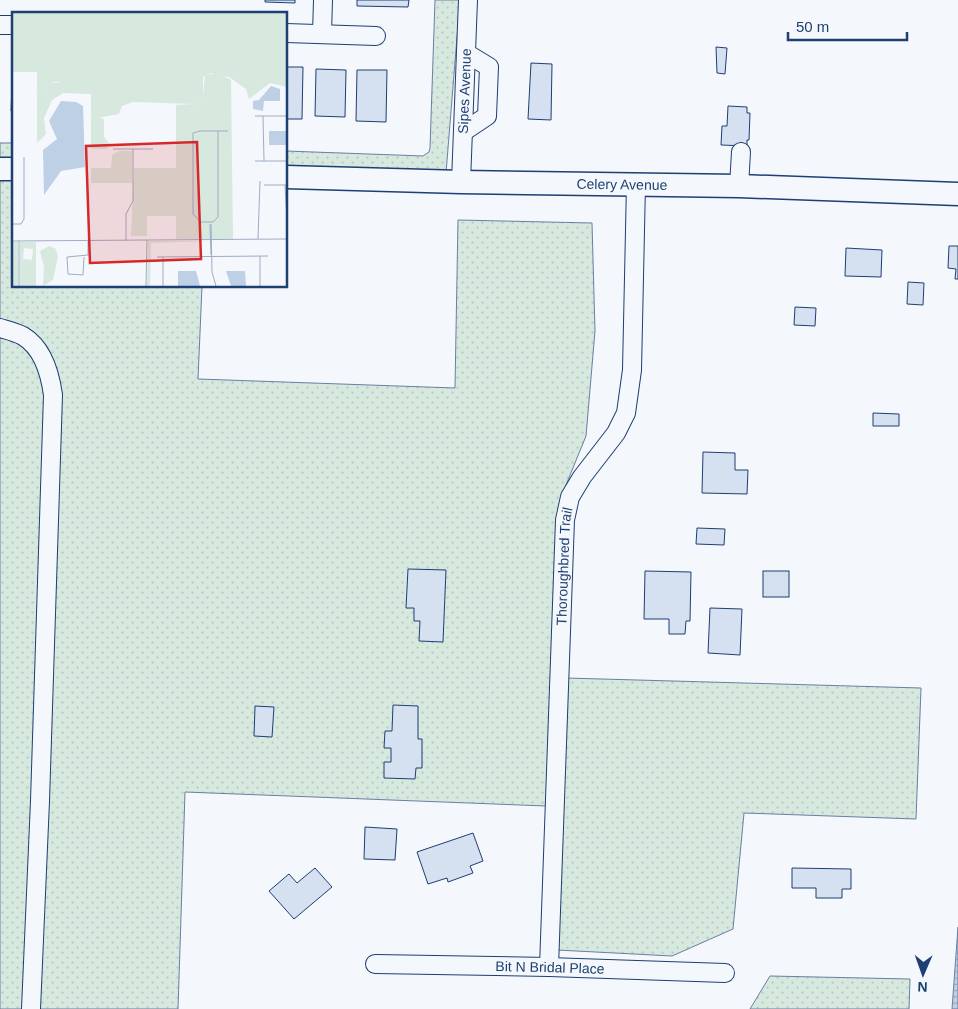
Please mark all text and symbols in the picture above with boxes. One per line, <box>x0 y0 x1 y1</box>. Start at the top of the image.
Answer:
scale bar <box>788 10 907 42</box>
inset map <box>12 12 288 288</box>
text: 50 m <box>796 18 829 35</box>
street label: Sipes Avenue <box>455 48 474 134</box>
street label: Celery Avenue <box>576 176 668 193</box>
street label: Thoroughbred Trail <box>553 506 576 626</box>
north arrow <box>898 949 948 999</box>
street label: Bit N Bridal Place <box>495 958 605 977</box>
text: N <box>917 979 928 995</box>

